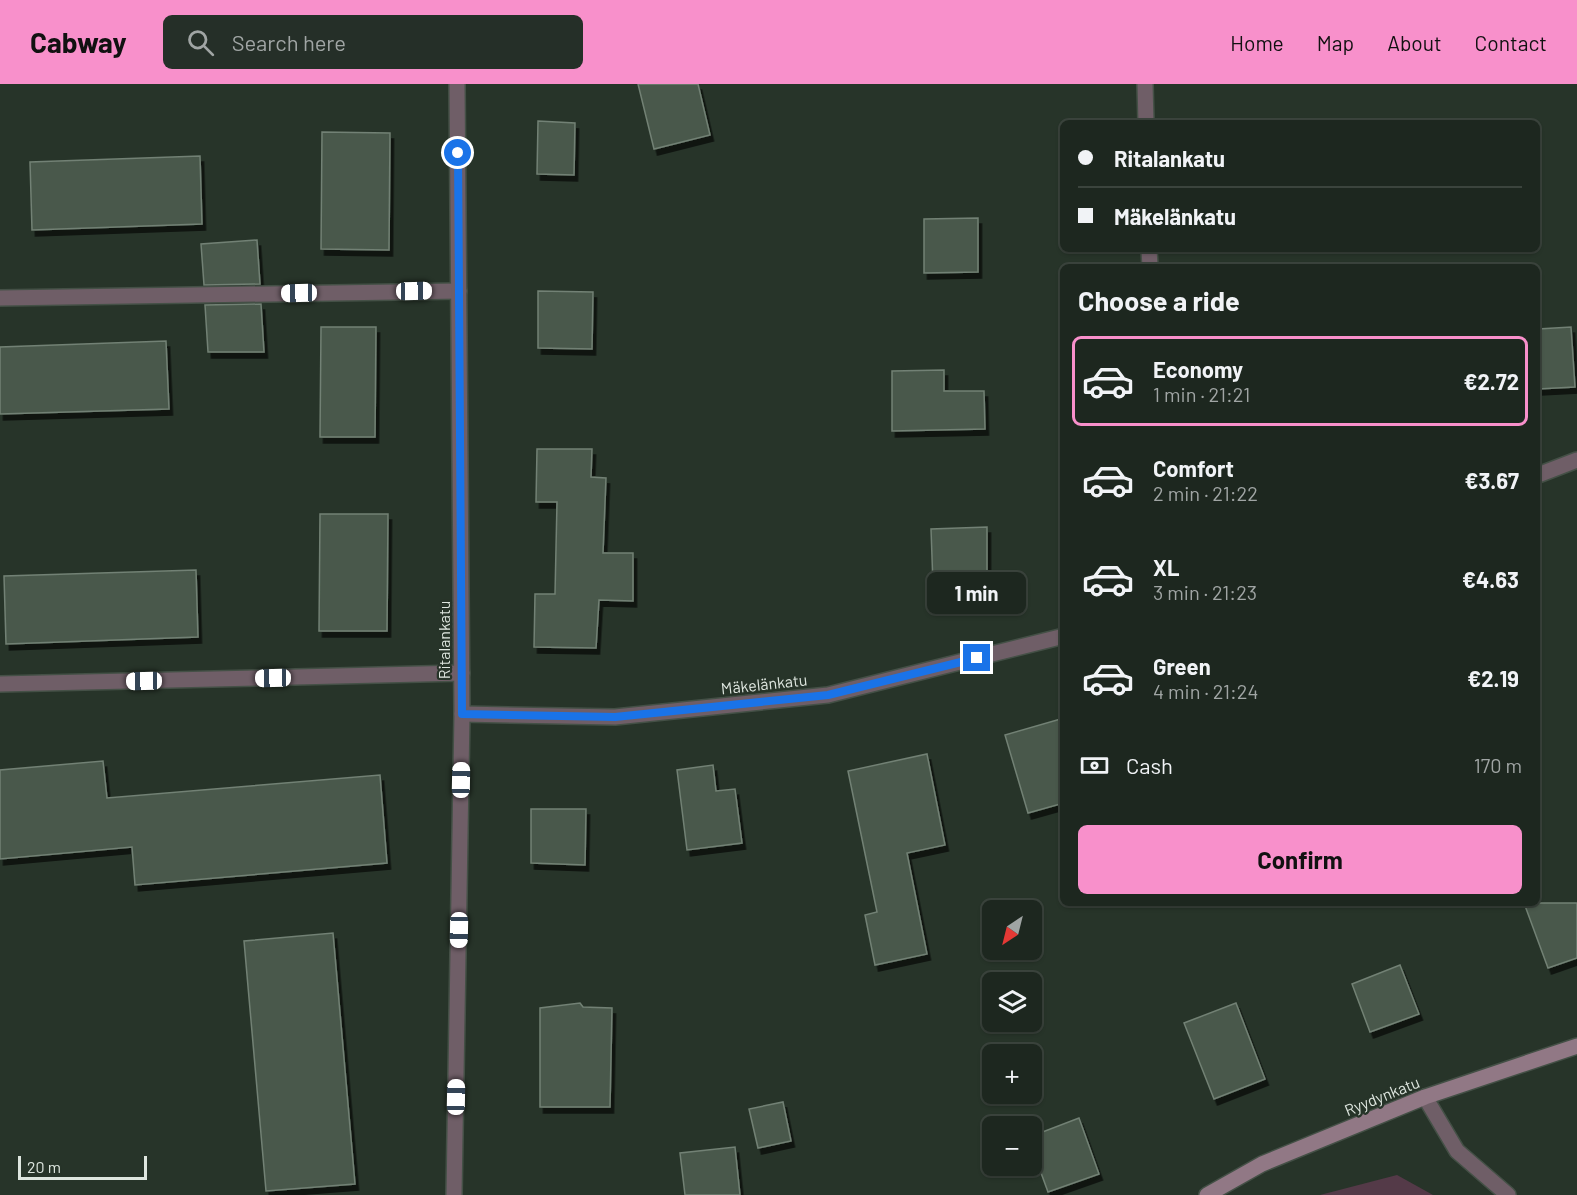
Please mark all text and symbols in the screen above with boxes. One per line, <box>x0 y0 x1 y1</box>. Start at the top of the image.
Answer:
search box <box>163 15 583 69</box>
text: Cabway <box>30 25 127 59</box>
icon: search <box>184 26 217 59</box>
text: Search here <box>232 29 346 55</box>
text: Home <box>1230 30 1284 55</box>
text: Map <box>1317 30 1354 55</box>
text: About <box>1387 30 1442 55</box>
text: Contact <box>1475 30 1547 55</box>
route start <box>444 139 471 166</box>
text: Ritalankatu <box>1114 145 1225 171</box>
text: Mäkelänkatu <box>1114 203 1236 229</box>
car <box>396 282 432 300</box>
car <box>281 284 317 302</box>
text: Choose a ride <box>1078 284 1240 316</box>
icon: car <box>1081 354 1135 408</box>
text: Economy <box>1153 356 1243 382</box>
text: €2.72 <box>1464 368 1519 394</box>
text: 1 min · 21:21 <box>1153 382 1250 406</box>
icon: car <box>1081 453 1135 507</box>
text: Comfort <box>1153 455 1234 481</box>
text: €3.67 <box>1465 467 1519 493</box>
text: 2 min · 21:22 <box>1153 481 1258 505</box>
icon: car <box>1081 552 1135 606</box>
text: XL <box>1153 554 1179 580</box>
text: €4.63 <box>1462 566 1519 592</box>
callout: 1 min <box>928 571 1026 613</box>
text: 3 min · 21:23 <box>1153 580 1257 604</box>
text: 1 min <box>955 581 998 605</box>
street label: Ritalankatu <box>434 601 453 679</box>
route end <box>963 644 990 671</box>
icon: car <box>1081 651 1135 705</box>
text: Green <box>1153 653 1211 679</box>
text: €2.19 <box>1467 665 1519 691</box>
car <box>255 669 291 687</box>
street label: Mäkelänkatu <box>720 670 808 697</box>
car <box>126 672 162 690</box>
text: 4 min · 21:24 <box>1153 679 1259 703</box>
icon: cash <box>1078 749 1111 782</box>
text: Cash <box>1126 752 1173 778</box>
text: 170 m <box>1474 753 1522 777</box>
car <box>452 762 470 798</box>
button: Confirm <box>1078 825 1522 894</box>
north arrow <box>982 900 1042 960</box>
map controls <box>982 900 1042 1176</box>
car <box>450 912 468 948</box>
button: layers <box>982 972 1042 1032</box>
button: + <box>982 1044 1042 1104</box>
street label: Ryydynkatu <box>1341 1072 1422 1119</box>
car <box>447 1079 465 1115</box>
button: − <box>982 1116 1042 1176</box>
scale bar <box>18 1153 147 1180</box>
text: 20 m <box>27 1157 61 1176</box>

